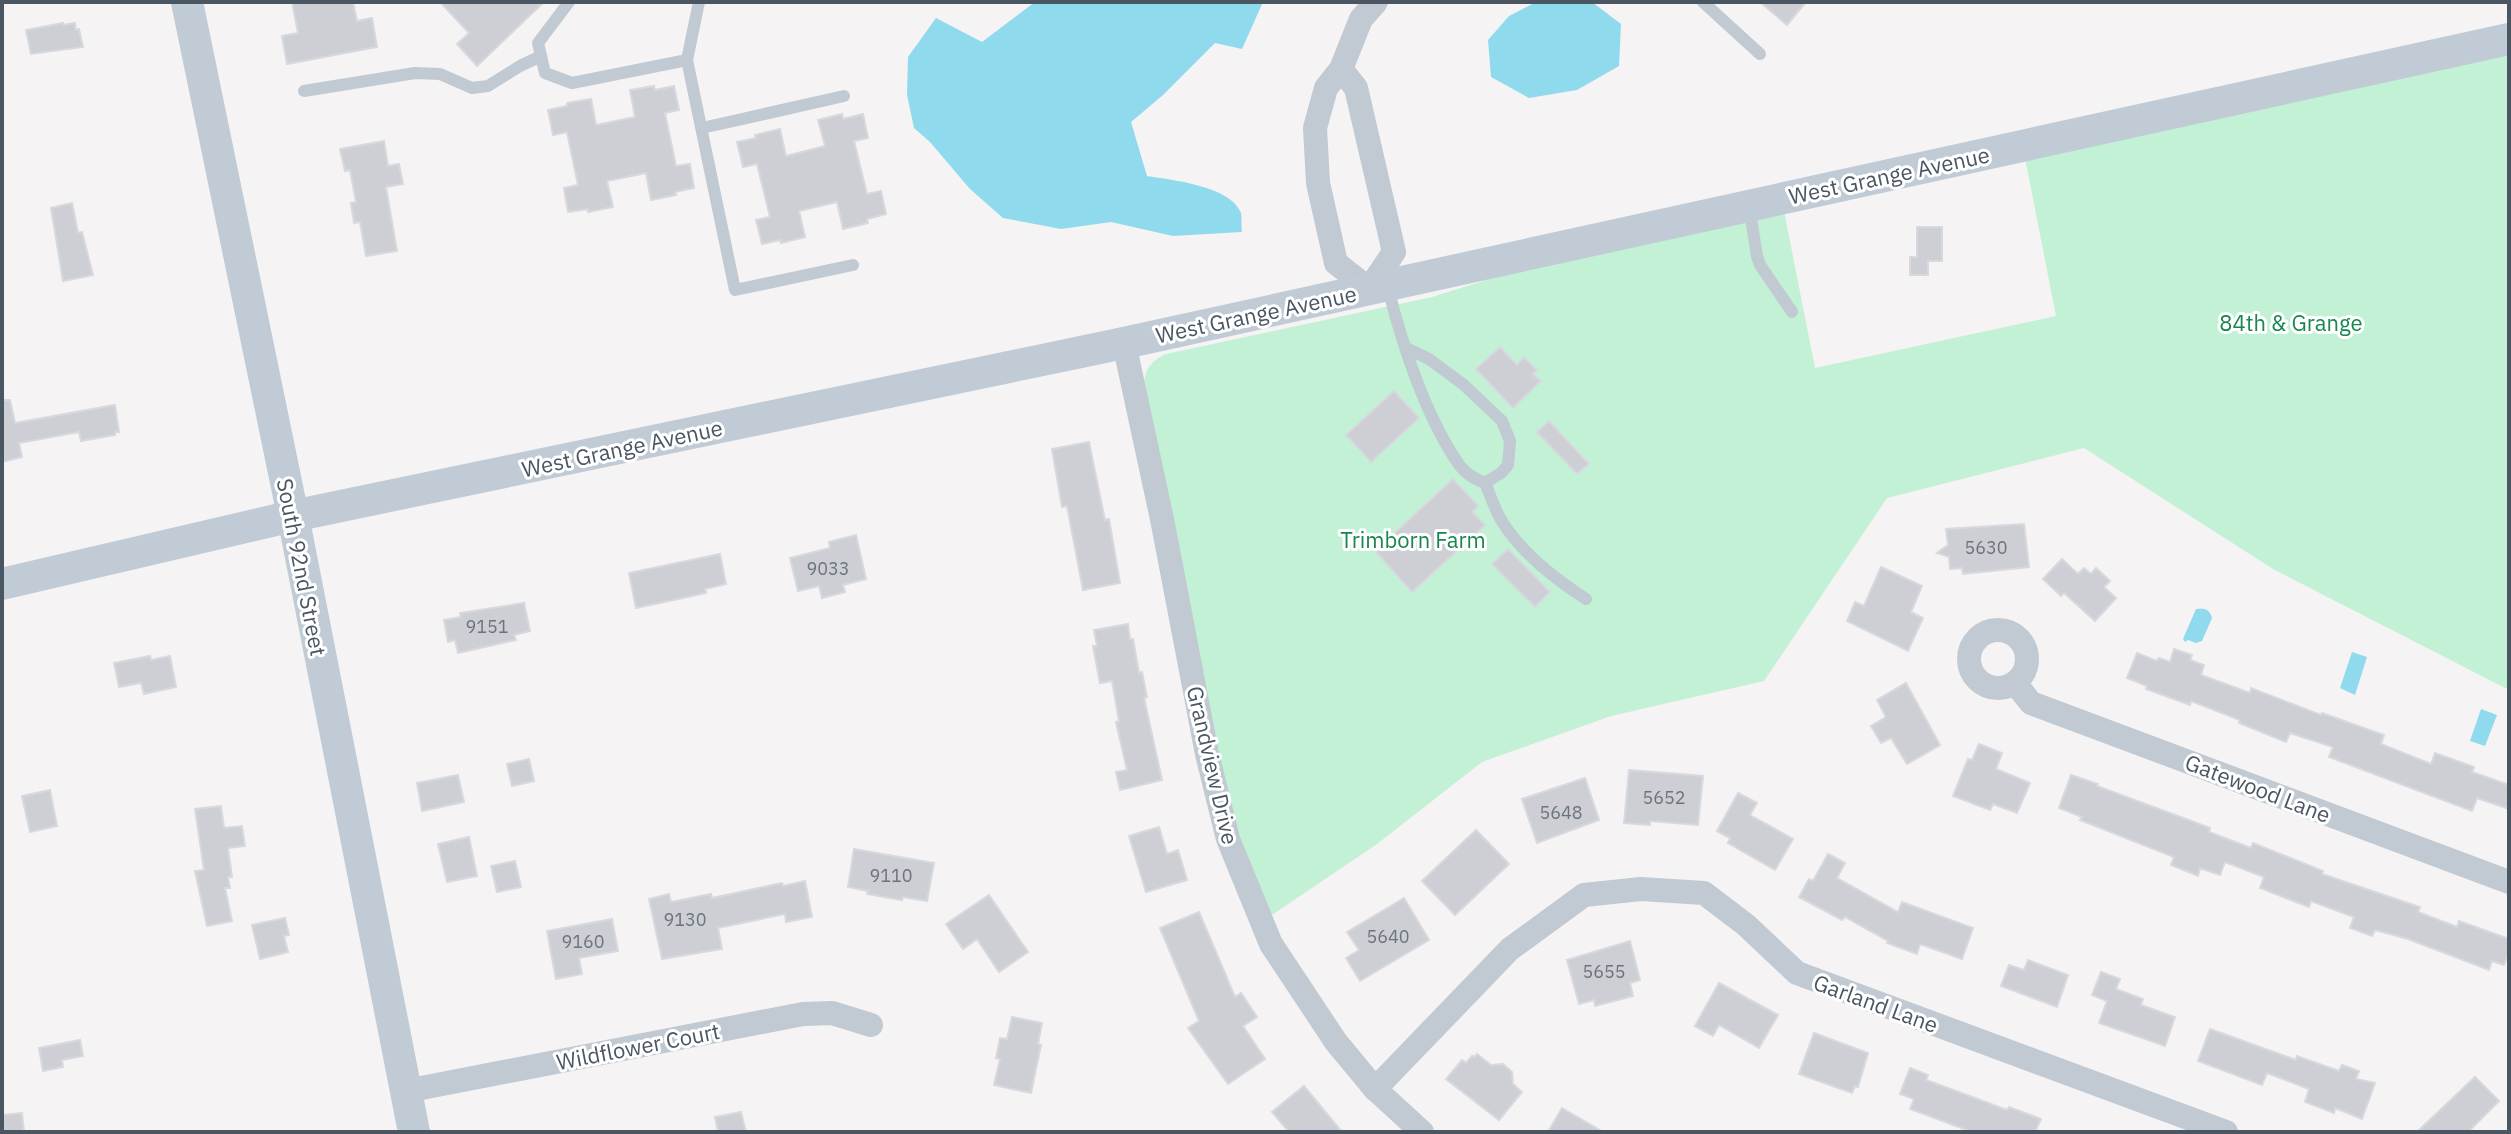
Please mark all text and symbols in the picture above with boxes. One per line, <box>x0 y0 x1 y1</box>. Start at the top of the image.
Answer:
street label: West Grange Avenue <box>1786 140 1992 210</box>
street label: West Grange Avenue <box>1153 279 1359 349</box>
park label: 84th & Grange <box>2219 308 2363 337</box>
street label: West Grange Avenue <box>519 413 725 483</box>
street label: South 92nd Street <box>271 476 333 658</box>
park label: Trimborn Farm <box>1340 525 1486 554</box>
house number: 5630 <box>1964 536 2008 559</box>
house number: 9033 <box>806 557 850 580</box>
house number: 9151 <box>465 615 509 638</box>
street label: Grandview Drive <box>1181 683 1245 847</box>
street label: Gatewood Lane <box>2181 747 2335 829</box>
house number: 5652 <box>1642 786 1686 809</box>
house number: 5648 <box>1539 801 1583 824</box>
house number: 9110 <box>869 864 913 887</box>
house number: 9130 <box>663 908 707 931</box>
house number: 5640 <box>1366 925 1410 948</box>
house number: 9160 <box>561 930 605 953</box>
house number: 5655 <box>1582 960 1626 983</box>
street label: Garland Lane <box>1810 967 1942 1039</box>
street label: Wildflower Court <box>554 1016 722 1076</box>

